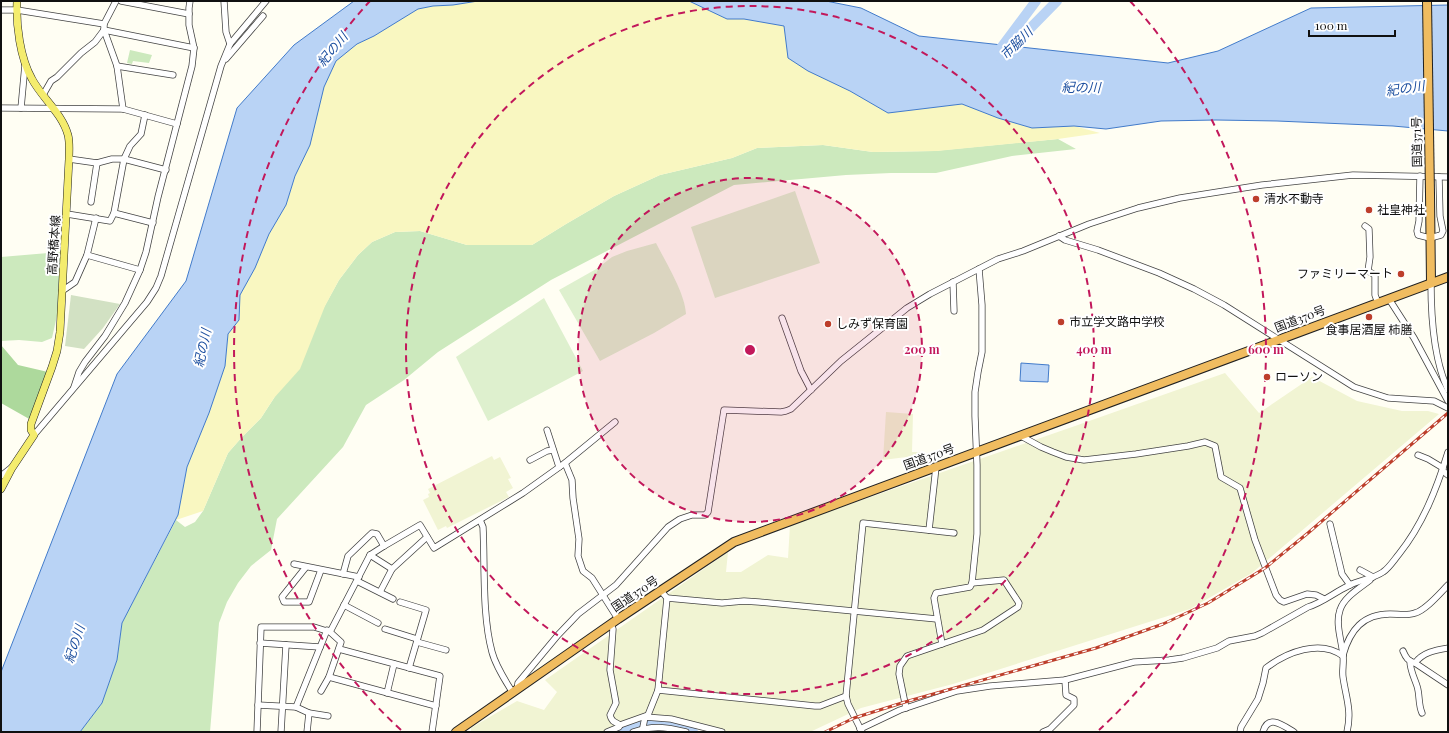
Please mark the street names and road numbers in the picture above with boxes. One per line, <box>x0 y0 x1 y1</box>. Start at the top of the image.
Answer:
street label: 国道371号 <box>1408 117 1424 168</box>
street label: 高野橋本線 <box>43 214 63 275</box>
street label: 国道370号 <box>1272 301 1327 335</box>
street label: 国道370号 <box>901 439 957 473</box>
street label: 国道370号 <box>608 572 661 615</box>

